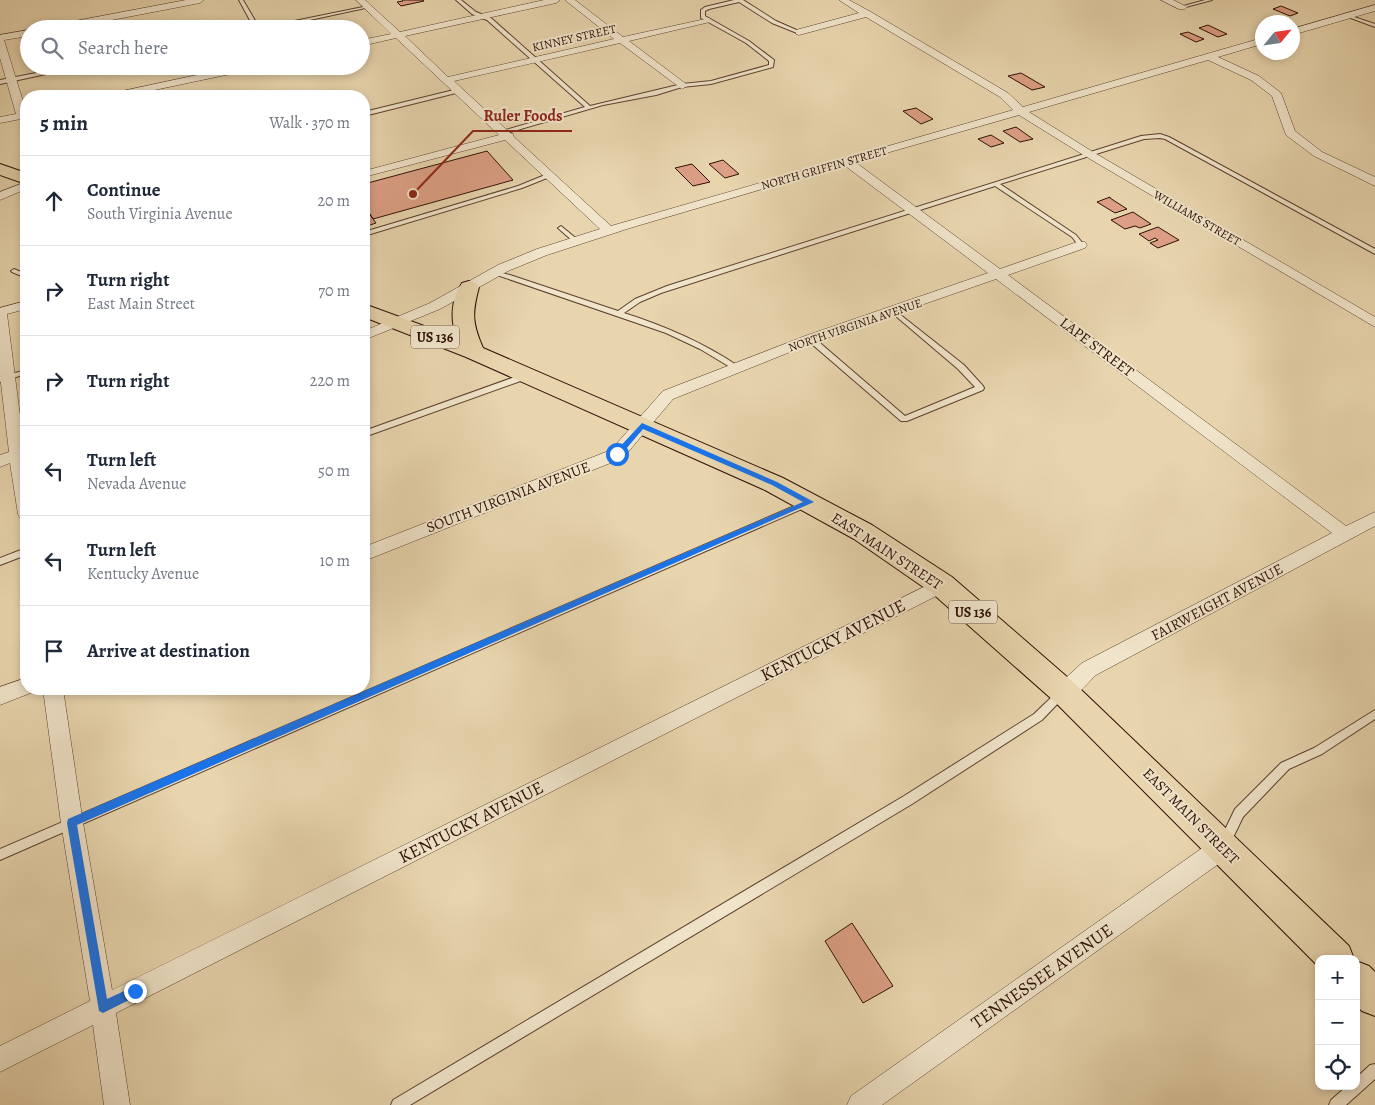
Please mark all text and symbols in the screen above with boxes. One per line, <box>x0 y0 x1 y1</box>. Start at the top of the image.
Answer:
north arrow <box>1255 15 1300 60</box>
search box <box>20 20 370 75</box>
street label: KINNEY STREET <box>530 20 618 55</box>
icon: search <box>38 34 66 62</box>
text: Search here <box>78 35 168 61</box>
callout: Ruler Foods <box>473 100 572 131</box>
text: Ruler Foods <box>483 105 563 127</box>
text: 5 min <box>40 109 88 137</box>
text: Walk · 370 m <box>269 112 350 134</box>
street label: NORTH GRIFFIN STREET <box>759 142 889 194</box>
text: Continue <box>87 177 161 203</box>
street label: WILLIAMS STREET <box>1150 186 1244 250</box>
icon: ahead <box>40 187 68 215</box>
text: 20 m <box>317 190 350 212</box>
text: South Virginia Avenue <box>87 203 233 225</box>
text: Turn right <box>87 267 169 293</box>
icon: right <box>40 277 68 305</box>
text: 70 m <box>318 280 350 302</box>
text: East Main Street <box>87 293 195 315</box>
street label: NORTH VIRGINIA AVENUE <box>786 295 924 355</box>
street label: LAPE STREET <box>1056 313 1139 382</box>
road number: US 136 <box>411 326 459 348</box>
icon: right <box>40 367 68 395</box>
text: Turn right <box>87 368 169 394</box>
text: 220 m <box>310 370 350 392</box>
route start <box>606 443 629 466</box>
text: Turn left <box>87 447 156 473</box>
icon: left <box>40 457 68 485</box>
street label: SOUTH VIRGINIA AVENUE <box>423 457 593 537</box>
text: 50 m <box>318 460 350 482</box>
text: Nevada Avenue <box>87 473 187 495</box>
street label: EAST MAIN STREET <box>828 508 947 595</box>
text: Turn left <box>87 537 156 563</box>
icon: left <box>40 547 68 575</box>
text: 10 m <box>320 550 350 572</box>
street label: FAIRWEIGHT AVENUE <box>1148 559 1286 645</box>
text: Kentucky Avenue <box>87 563 199 585</box>
street label: KENTUCKY AVENUE <box>756 593 910 687</box>
road number: US 136 <box>949 600 997 624</box>
icon: arrive <box>40 637 68 665</box>
text: Arrive at destination <box>87 638 250 664</box>
street label: EAST MAIN STREET <box>1138 763 1244 869</box>
street label: KENTUCKY AVENUE <box>394 775 548 869</box>
street label: TENNESSEE AVENUE <box>966 918 1118 1034</box>
map controls <box>1315 955 1360 1090</box>
button: + <box>1315 955 1360 1000</box>
route end <box>124 980 147 1003</box>
button: − <box>1315 1000 1360 1045</box>
button: locate <box>1315 1045 1360 1090</box>

